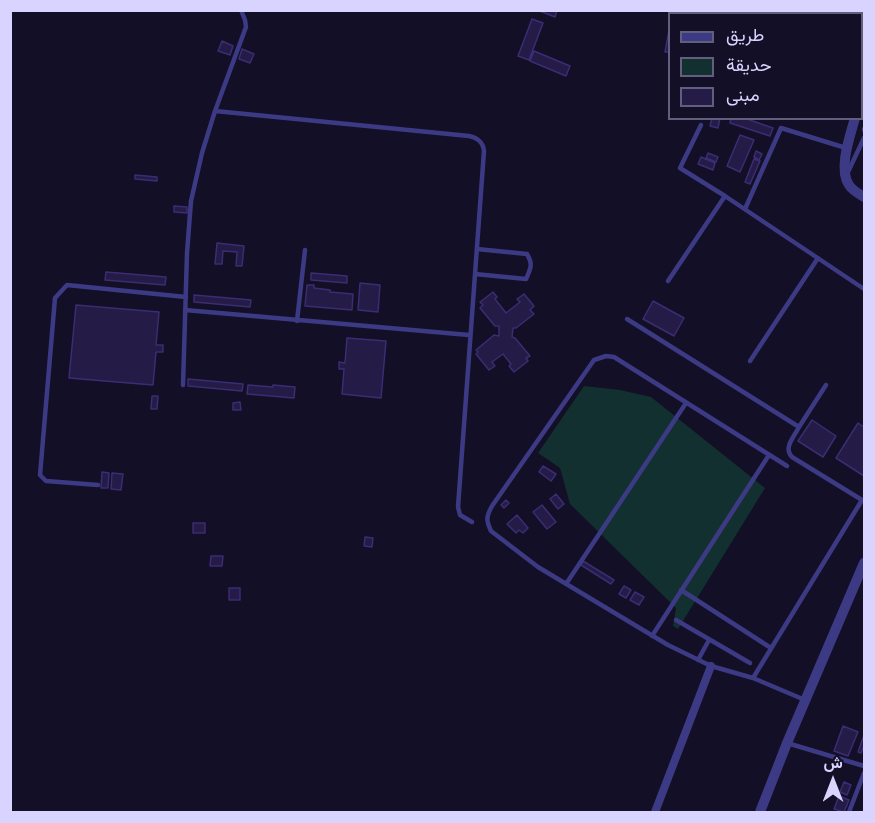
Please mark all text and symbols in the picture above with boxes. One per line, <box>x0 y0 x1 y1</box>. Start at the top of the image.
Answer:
legend <box>668 12 863 120</box>
text: طريق <box>726 24 764 46</box>
text: حديقة <box>726 54 772 76</box>
text: مبنى <box>726 84 760 106</box>
north arrow <box>803 751 863 811</box>
text: ش <box>823 753 843 772</box>

